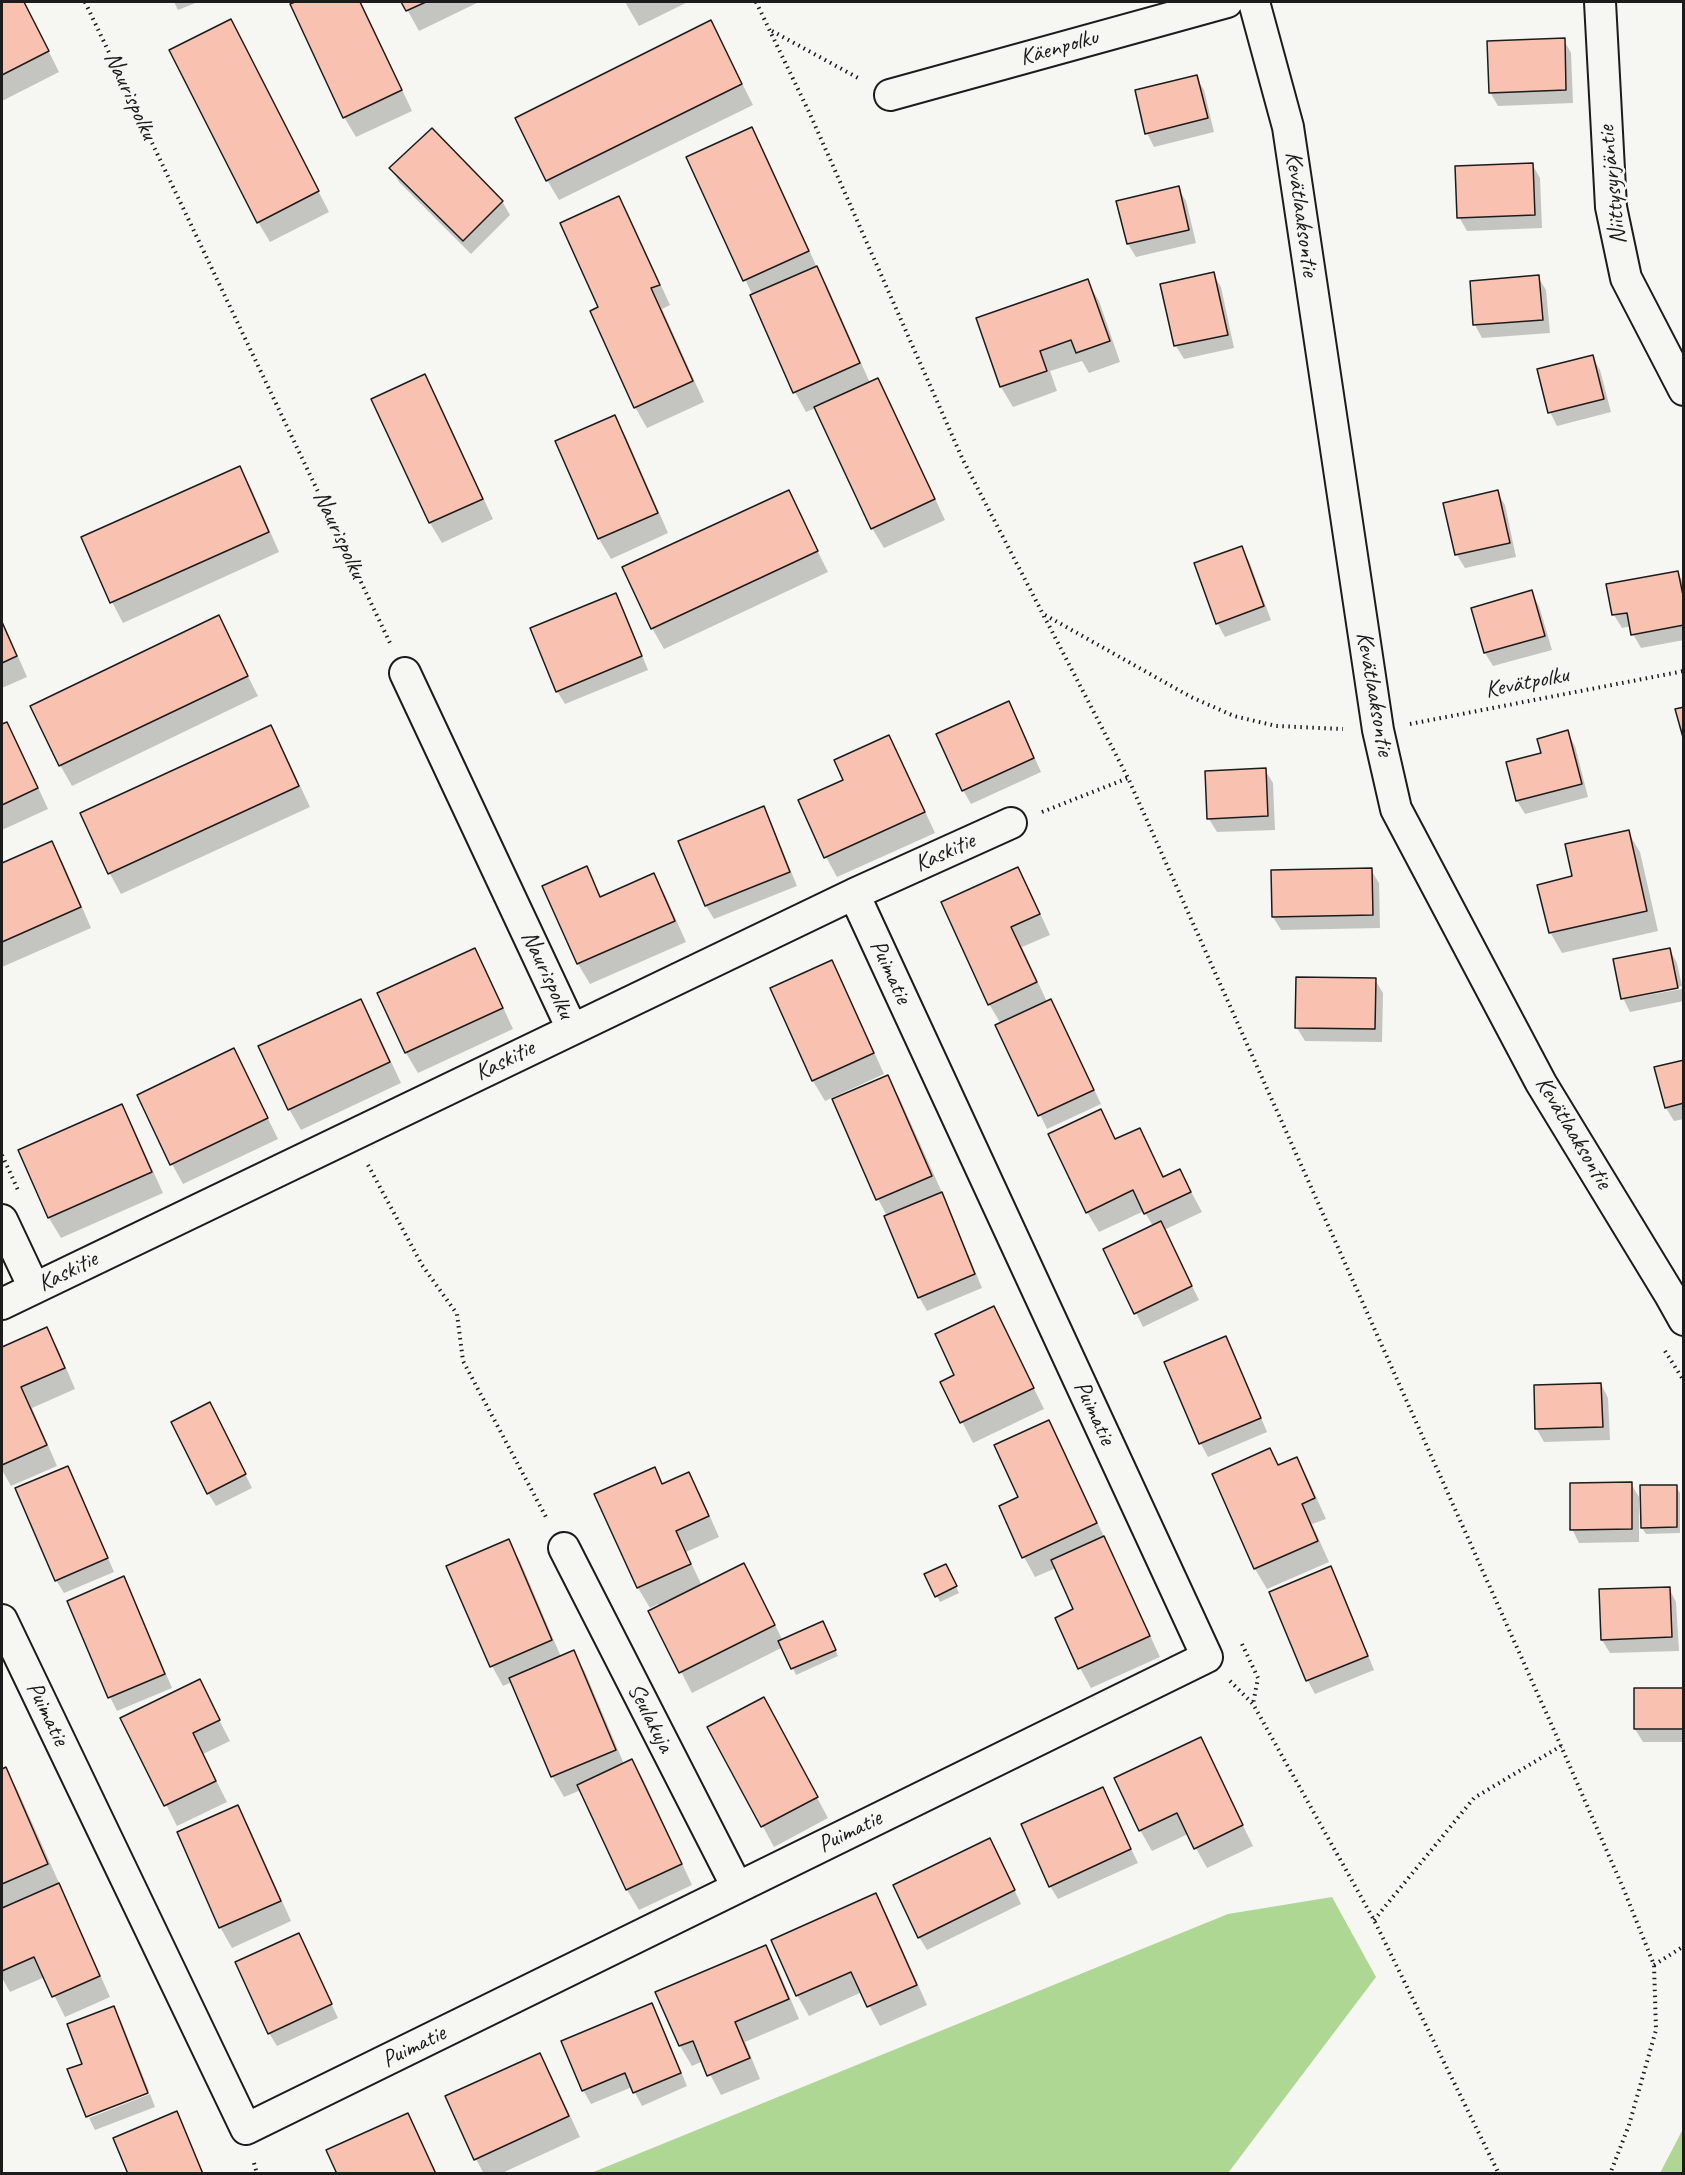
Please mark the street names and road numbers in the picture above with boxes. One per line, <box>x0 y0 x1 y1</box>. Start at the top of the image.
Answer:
street label: Käenpolku <box>1016 23 1102 73</box>
street label: Naurispolku <box>97 47 163 145</box>
street label: Niittysyrjäntie <box>1592 124 1634 246</box>
street label: Kevätlaaksontie <box>1278 150 1324 278</box>
street label: Naurispolku <box>306 486 372 584</box>
street label: Kevätlaaksontie <box>1349 630 1399 758</box>
street label: Kevätpolku <box>1483 661 1571 705</box>
street label: Kaskitie <box>910 827 980 879</box>
street label: Naurispolku <box>514 926 580 1024</box>
street label: Puimatie <box>863 935 917 1009</box>
street label: Kaskitie <box>470 1034 540 1088</box>
street label: Kevätlaaksontie <box>1528 1072 1618 1194</box>
street label: Kaskitie <box>33 1245 103 1299</box>
street label: Puimatie <box>1067 1376 1121 1450</box>
street label: Puimatie <box>19 1677 75 1751</box>
street label: Seulakuja <box>620 1679 680 1757</box>
street label: Puimatie <box>813 1804 887 1860</box>
street label: Puimatie <box>377 2019 451 2075</box>

